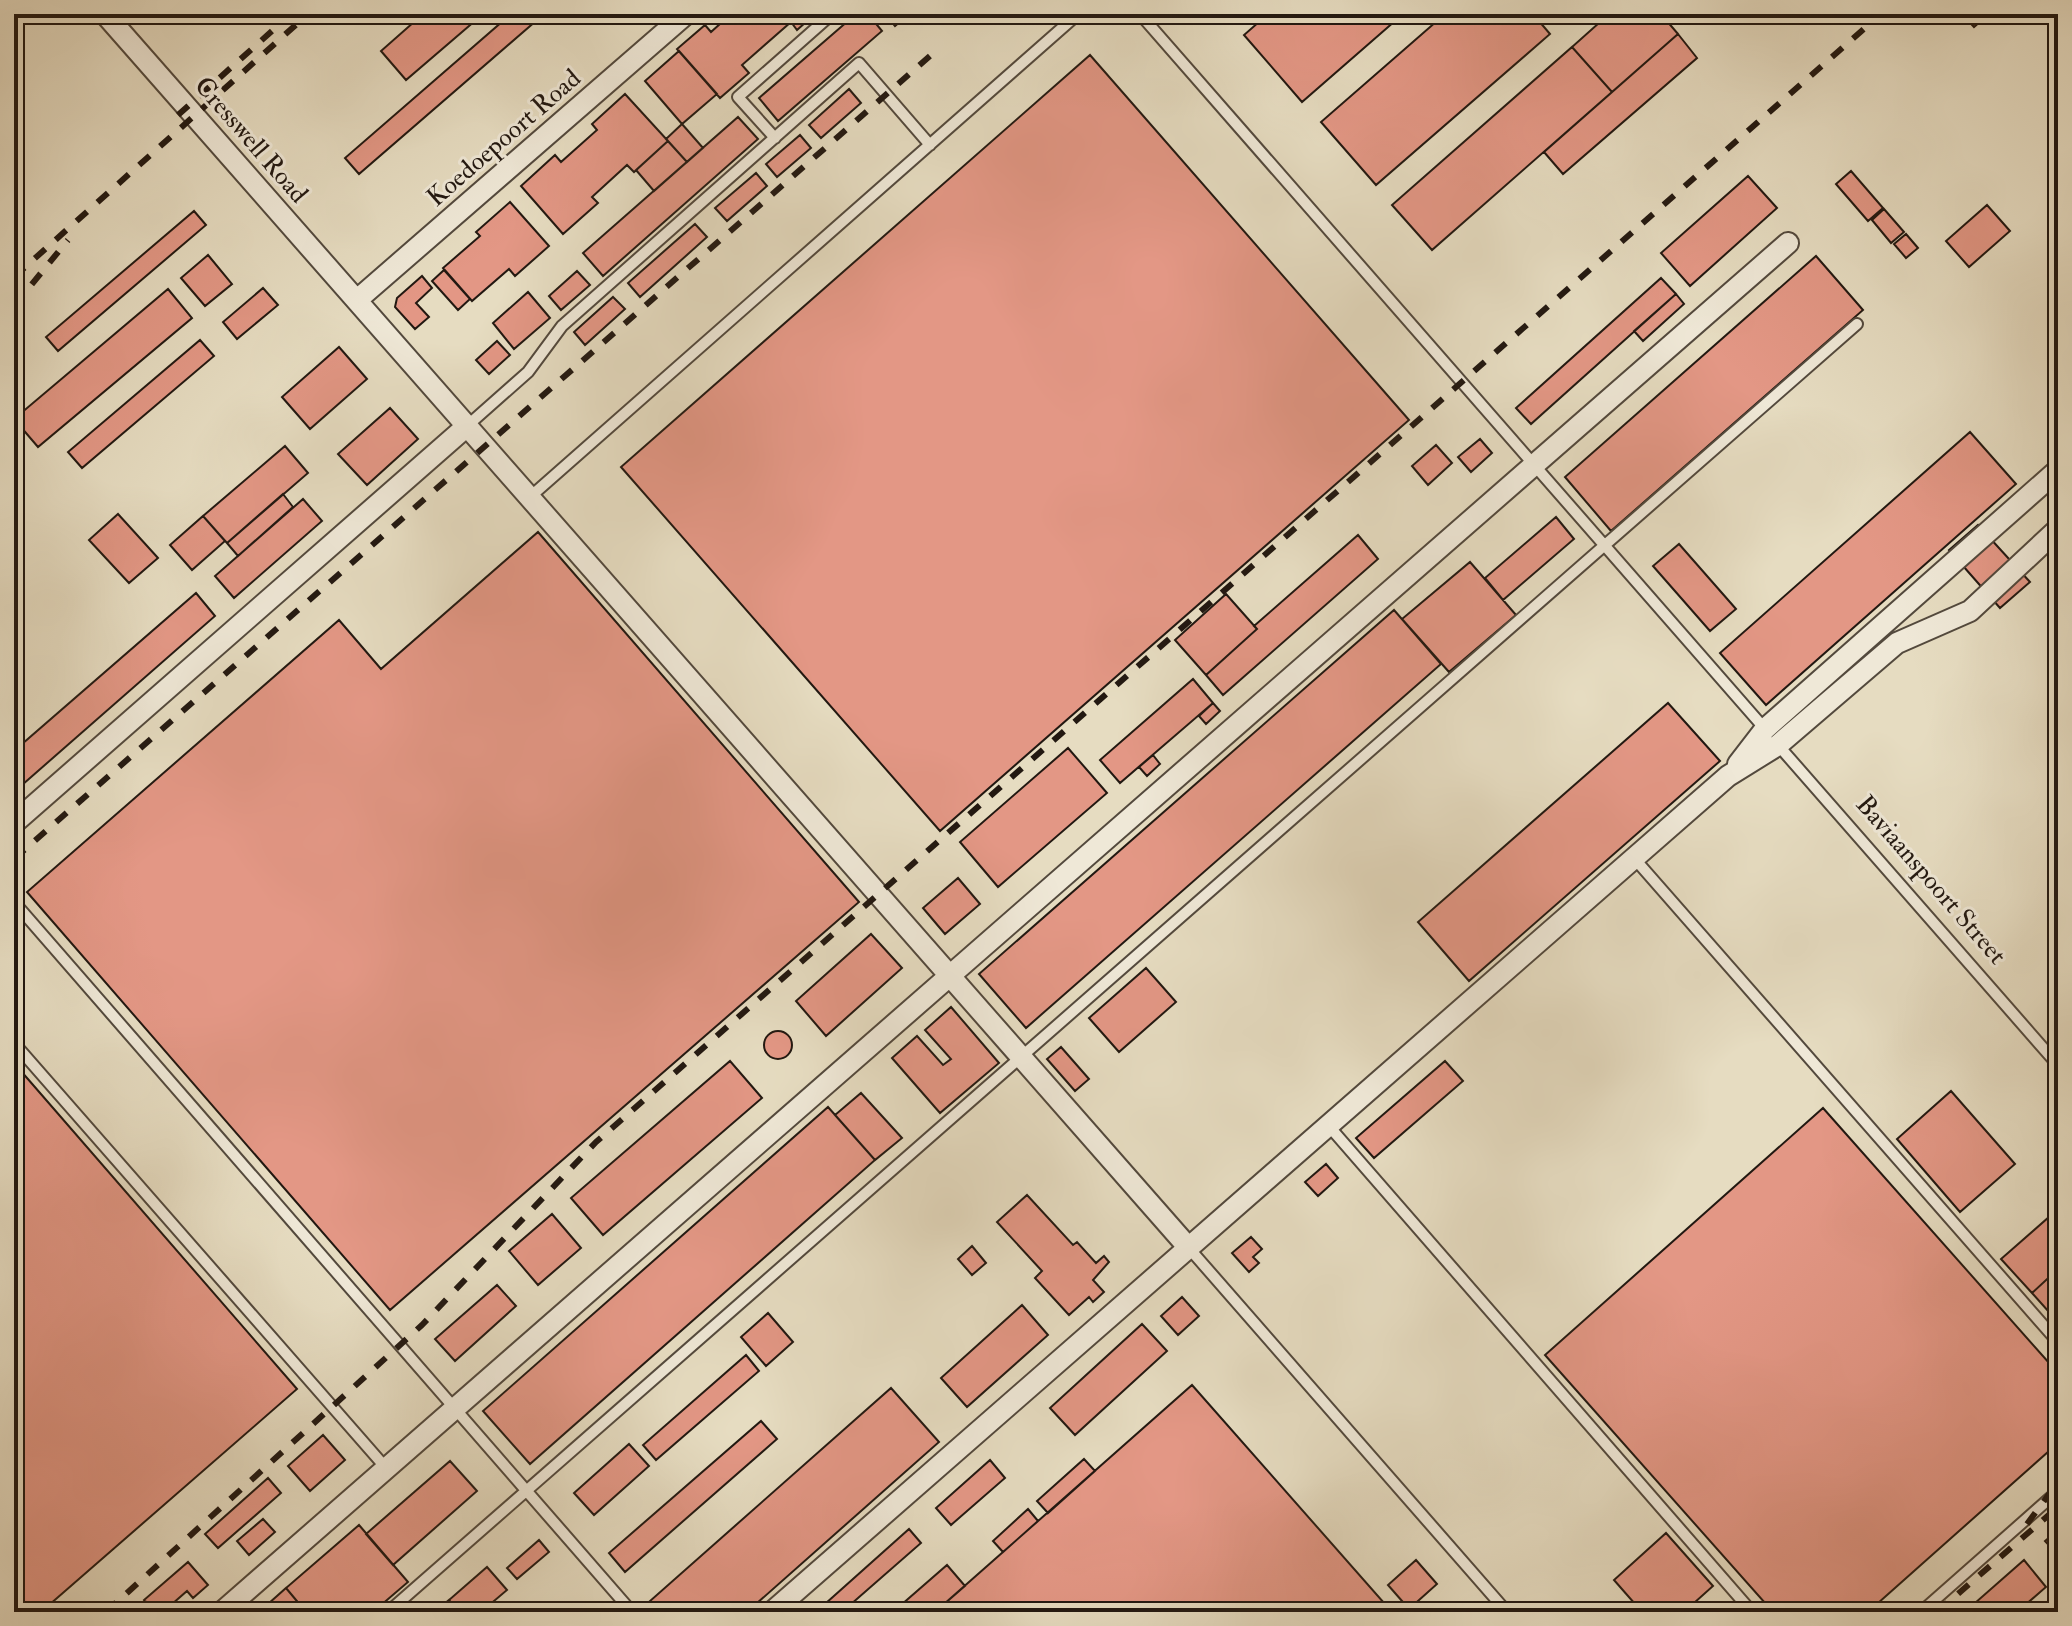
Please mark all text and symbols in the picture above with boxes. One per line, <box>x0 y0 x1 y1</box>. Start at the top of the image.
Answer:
street label: Koedoepoort Road <box>421 62 588 214</box>
street label: Cresswell Road <box>187 70 315 210</box>
street label: Baviaanspoort Street <box>1848 789 2013 972</box>

